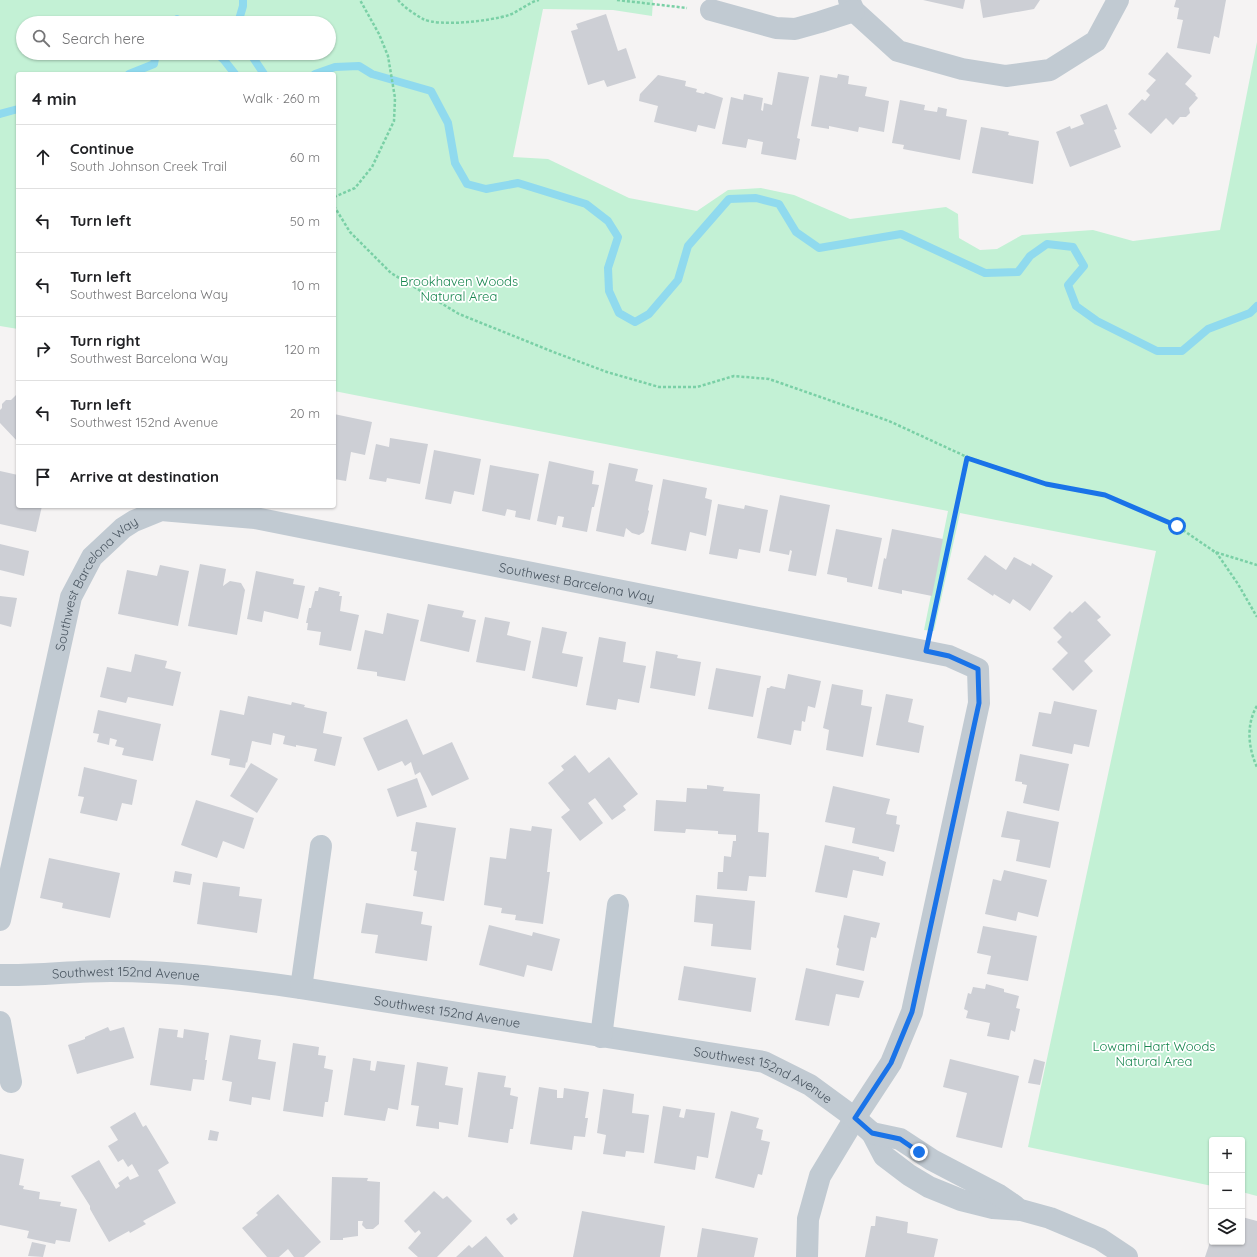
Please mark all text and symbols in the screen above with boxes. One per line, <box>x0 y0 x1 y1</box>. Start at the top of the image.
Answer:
search box <box>16 16 336 60</box>
icon: search <box>30 27 52 49</box>
text: Search here <box>62 29 145 48</box>
text: 4 min <box>32 88 77 109</box>
text: Walk · 260 m <box>243 90 320 106</box>
text: Continue <box>70 139 134 158</box>
icon: ahead <box>32 146 54 168</box>
text: 60 m <box>290 149 320 165</box>
text: South Johnson Creek Trail <box>70 158 227 174</box>
icon: left <box>32 210 54 232</box>
text: Turn left <box>70 211 132 230</box>
text: 50 m <box>290 213 320 229</box>
text: Turn left <box>70 267 132 286</box>
park label: Brookhaven Woods Natural Area <box>400 273 518 304</box>
icon: left <box>32 274 54 296</box>
text: 10 m <box>292 277 320 293</box>
text: Southwest Barcelona Way <box>70 286 228 302</box>
text: Turn right <box>70 331 141 350</box>
icon: right <box>32 338 54 360</box>
text: 120 m <box>285 341 320 357</box>
text: Southwest Barcelona Way <box>70 350 228 366</box>
text: Turn left <box>70 395 132 414</box>
icon: left <box>32 402 54 424</box>
text: 20 m <box>290 405 320 421</box>
text: Southwest 152nd Avenue <box>70 414 218 430</box>
icon: arrive <box>32 466 54 488</box>
text: Arrive at destination <box>70 467 219 486</box>
street label: Southwest Barcelona Way <box>51 513 141 652</box>
route start <box>1168 517 1186 535</box>
street label: Southwest Barcelona Way <box>498 559 656 605</box>
street label: Southwest 152nd Avenue <box>51 963 201 984</box>
street label: Southwest 152nd Avenue <box>373 992 522 1031</box>
park label: Lowami Hart Woods Natural Area <box>1093 1038 1215 1069</box>
street label: Southwest 152nd Avenue <box>693 1043 836 1107</box>
map controls <box>1209 1137 1245 1245</box>
button: + <box>1209 1137 1245 1173</box>
route end <box>910 1143 928 1161</box>
button: − <box>1209 1173 1245 1209</box>
button: layers <box>1209 1209 1245 1245</box>

